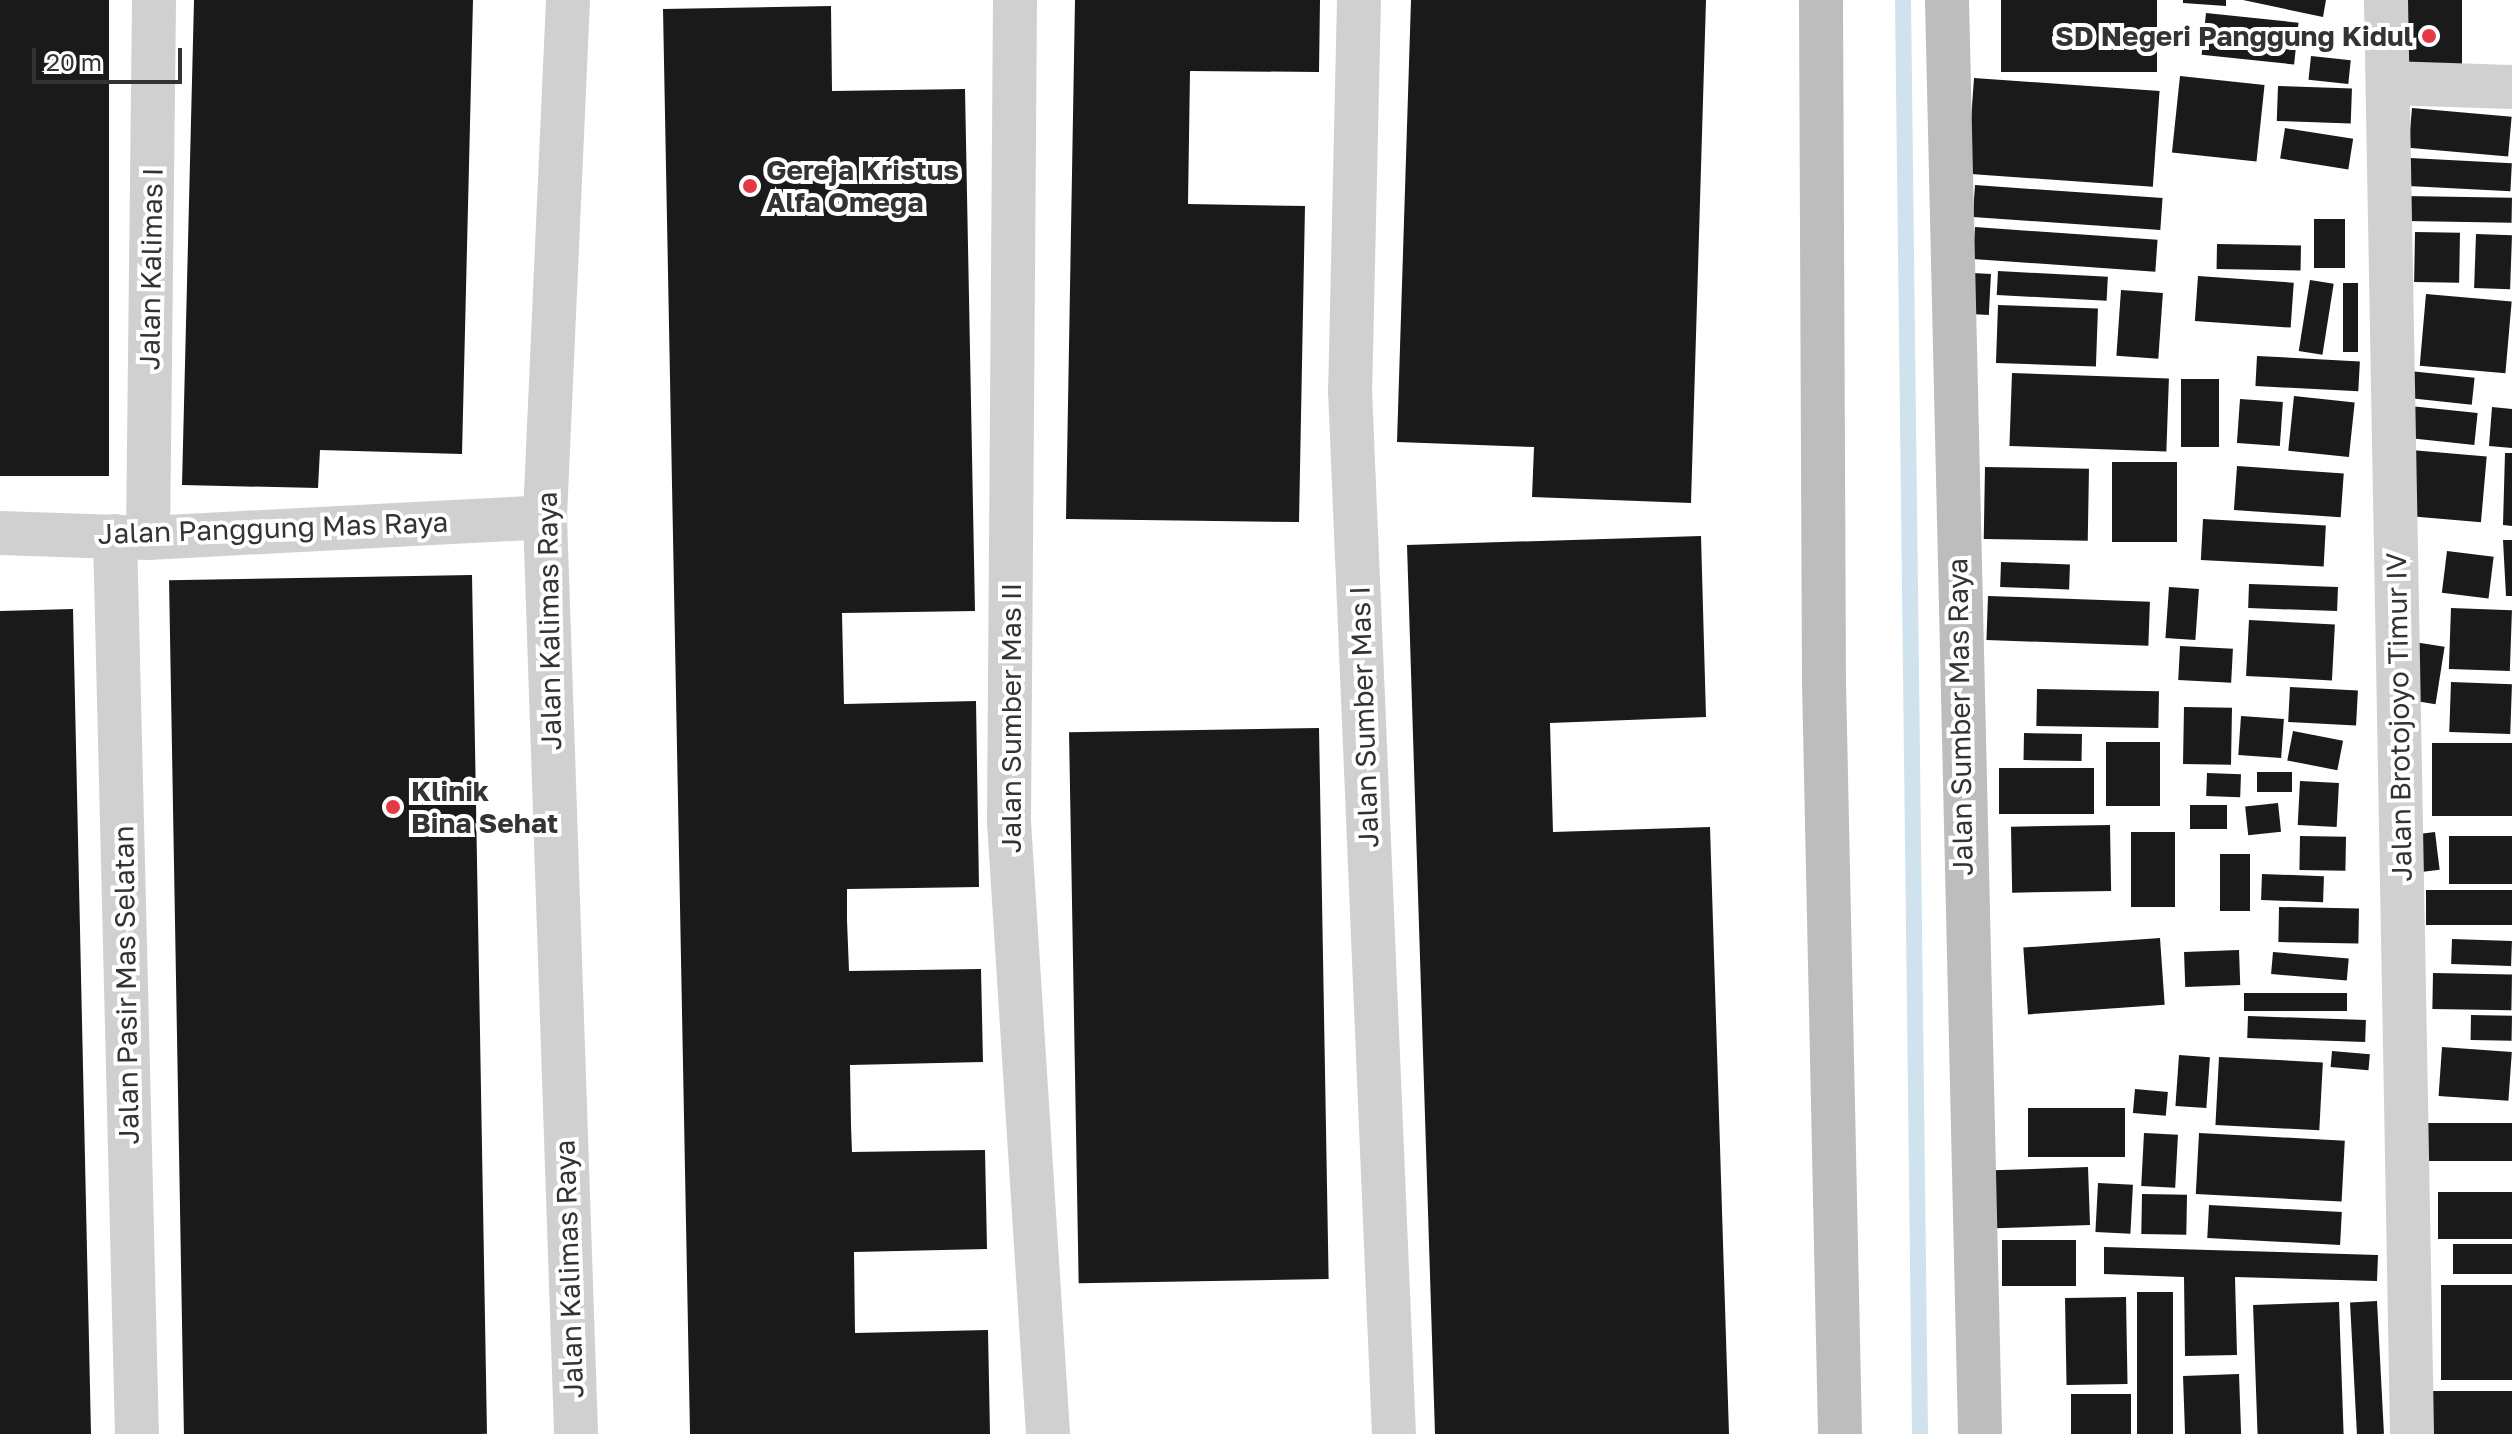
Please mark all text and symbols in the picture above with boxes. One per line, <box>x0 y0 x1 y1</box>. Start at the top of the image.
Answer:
place label: SD Negeri Panggung Kidul <box>2055 19 2413 53</box>
marker: SD Negeri Panggung Kidul <box>2420 27 2438 45</box>
scale bar <box>36 32 186 82</box>
text: 20 m <box>46 47 102 76</box>
place label: Gereja Kristus Alfa Omega <box>766 153 959 219</box>
street label: Jalan Kalimas I <box>132 167 170 371</box>
marker: Gereja Kristus Alfa Omega <box>741 177 759 195</box>
street label: Jalan Kalimas Raya <box>530 491 568 751</box>
street label: Jalan Panggung Mas Raya <box>97 505 449 551</box>
street label: Jalan Brotojoyo Timur IV <box>2379 552 2419 882</box>
street label: Jalan Sumber Mas Raya <box>1940 558 1980 876</box>
street label: Jalan Sumber Mas II <box>994 583 1028 853</box>
street label: Jalan Sumber Mas I <box>1343 586 1385 848</box>
place label: Klinik Bina Sehat <box>411 774 558 840</box>
marker: Klinik Bina Sehat <box>382 796 404 818</box>
street label: Jalan Pasir Mas Selatan <box>106 825 146 1145</box>
street label: Jalan Kalimas Raya <box>548 1139 590 1399</box>

